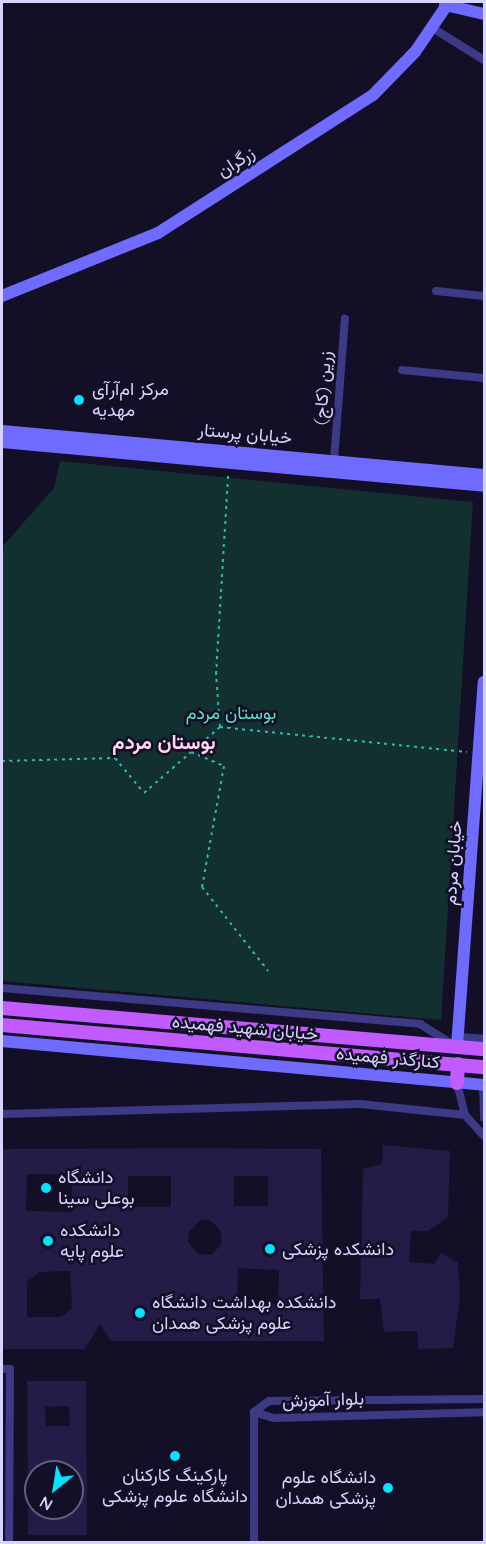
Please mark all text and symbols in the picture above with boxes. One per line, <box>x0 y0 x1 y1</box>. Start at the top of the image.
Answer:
street label: زرگران <box>213 142 259 182</box>
street label: زرین (کاج) <box>310 350 336 426</box>
place label: مرکز ام‌آر‌آی مهدیه <box>92 379 169 422</box>
marker: مرکز ام‌آر‌آی مهدیه <box>70 391 88 409</box>
street label: خیابان پرستار <box>197 419 293 449</box>
park label: بوستان مردم <box>186 702 276 724</box>
district label: بوستان مردم <box>112 729 216 753</box>
street label: خیابان مردم <box>439 820 467 906</box>
street label: خیابان شهید فهمیده <box>171 1011 319 1045</box>
street label: کنارگذر فهمیده <box>335 1043 441 1073</box>
place label: دانشگاه بوعلی سینا <box>58 1167 135 1210</box>
marker: دانشگاه بوعلی سینا <box>39 1181 53 1195</box>
place label: دانشکده علوم پایه <box>60 1220 124 1262</box>
marker: دانشکده علوم پایه <box>41 1234 55 1248</box>
place label: دانشکده پزشکی <box>282 1238 394 1260</box>
marker: دانشکده پزشکی <box>263 1242 277 1256</box>
place label: دانشکده بهداشت دانشگاه علوم پزشکی همدان <box>152 1292 336 1334</box>
marker: دانشکده بهداشت دانشگاه علوم پزشکی همدان <box>133 1306 147 1320</box>
street label: بلوار آموزش <box>282 1388 364 1412</box>
marker: پارکینگ کارکنان دانشگاه علوم پزشکی <box>168 1449 182 1463</box>
north arrow <box>24 1460 84 1520</box>
place label: پارکینگ کارکنان دانشگاه علوم پزشکی <box>102 1465 248 1508</box>
place label: دانشگاه علوم پزشکی همدان <box>275 1467 376 1510</box>
marker: دانشگاه علوم پزشکی همدان <box>381 1481 395 1495</box>
text: N <box>36 1492 56 1515</box>

